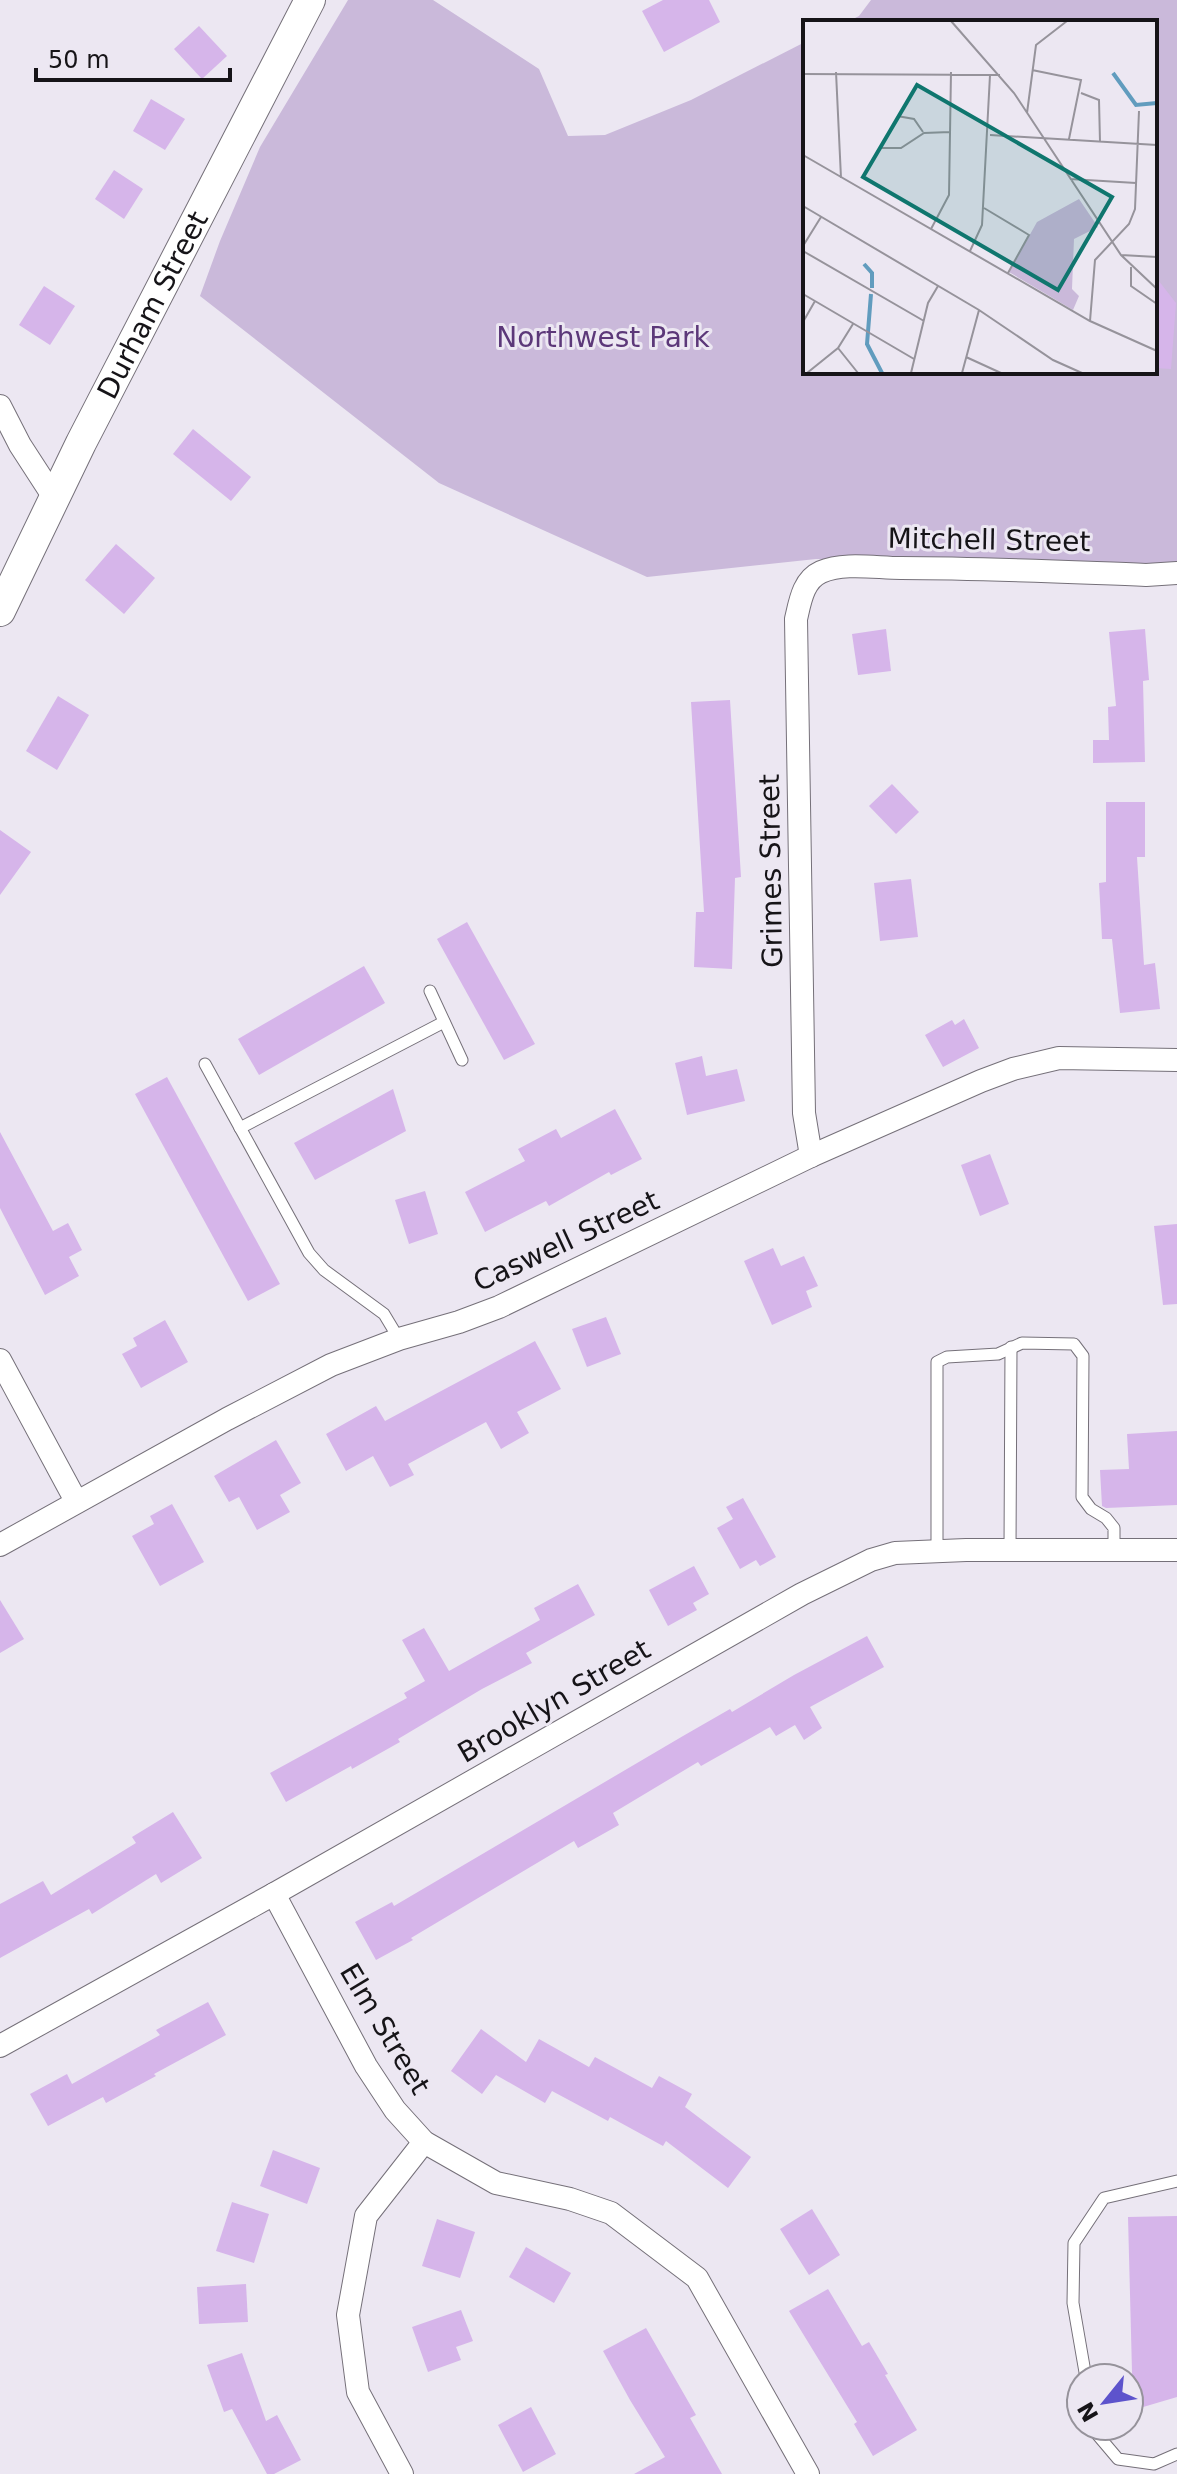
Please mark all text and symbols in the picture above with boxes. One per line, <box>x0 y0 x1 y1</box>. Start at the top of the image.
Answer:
inset map <box>803 20 1157 374</box>
scale bar <box>36 32 230 82</box>
text: 50 m <box>48 46 110 74</box>
street label: Durham Street <box>90 206 214 404</box>
park label: Northwest Park <box>496 321 710 354</box>
street label: Mitchell Street <box>887 522 1091 558</box>
street label: Grimes Street <box>753 774 789 968</box>
street label: Caswell Street <box>468 1184 664 1298</box>
street label: Brooklyn Street <box>452 1633 656 1769</box>
street label: Elm Street <box>333 1958 437 2100</box>
north arrow <box>1065 2362 1145 2442</box>
text: N <box>1073 2398 1104 2426</box>

